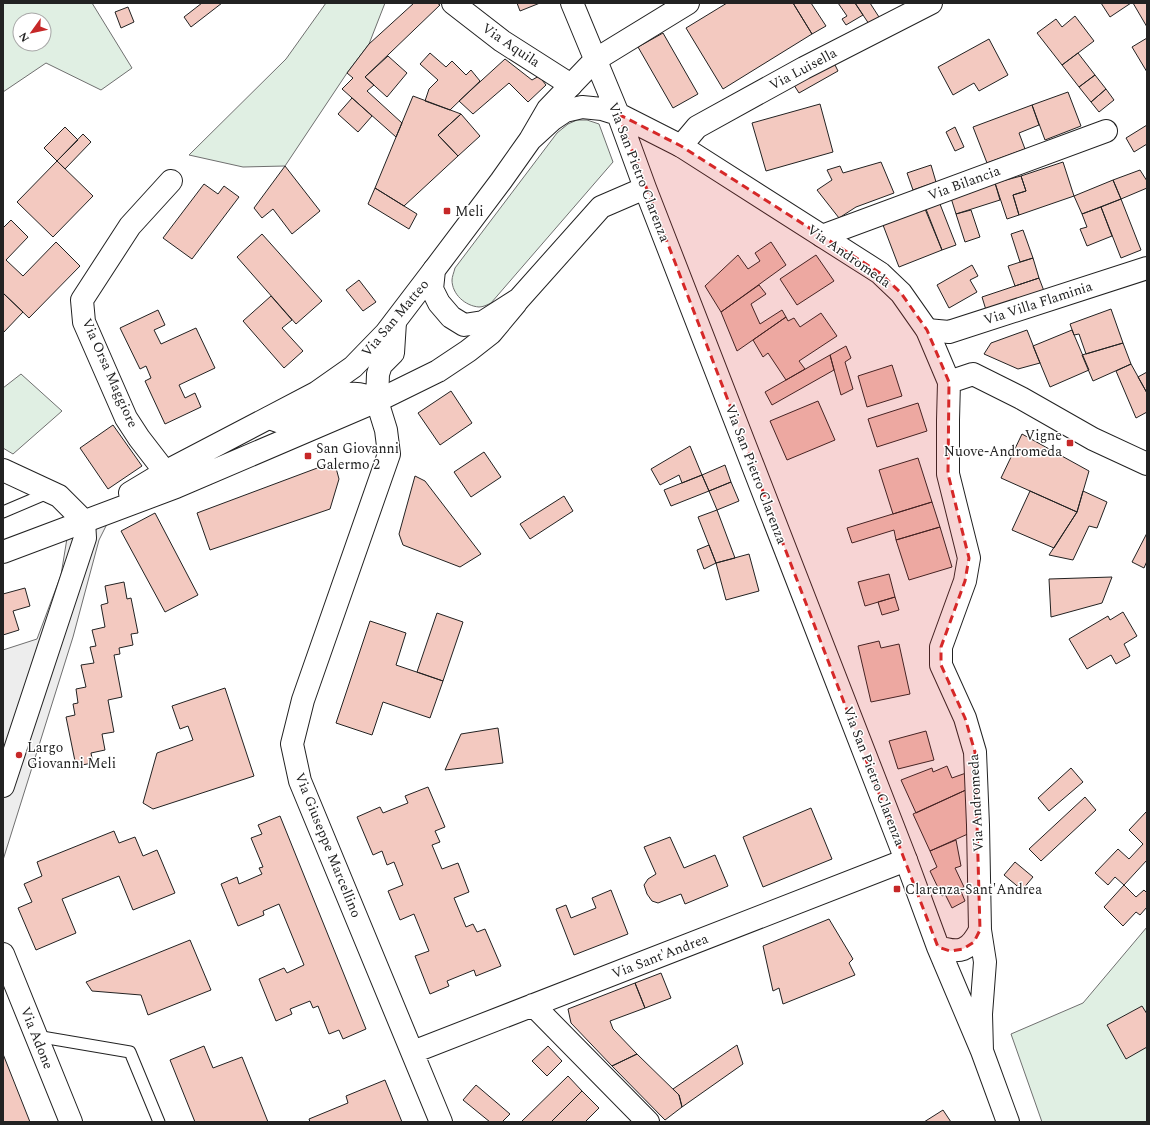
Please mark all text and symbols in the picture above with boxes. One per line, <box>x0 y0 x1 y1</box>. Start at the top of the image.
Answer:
north arrow <box>12 12 52 52</box>
street label: Via Aquila <box>478 18 544 72</box>
text: N <box>14 29 34 46</box>
street label: Via Luisella <box>765 42 841 96</box>
street label: Via San Pietro Clarenza <box>603 99 675 245</box>
street label: Via Bilancia <box>925 160 1003 206</box>
place label: Meli <box>455 201 484 222</box>
marker: Meli <box>442 206 452 216</box>
street label: Via Andromeda <box>803 219 895 293</box>
street label: Via San Matteo <box>356 275 434 361</box>
street label: Via Villa Flaminia <box>981 275 1095 330</box>
street label: Via Orsa Maggiore <box>76 315 144 431</box>
street label: Via San Pietro Clarenza <box>720 401 792 547</box>
place label: Vigne Nuove-Andromeda <box>944 425 1062 462</box>
place label: San Giovanni Galermo 2 <box>316 438 399 475</box>
marker: Vigne Nuove-Andromeda <box>1065 438 1075 448</box>
marker: San Giovanni Galermo 2 <box>303 451 313 461</box>
street label: Via San Pietro Clarenza <box>838 703 910 849</box>
place label: Largo Giovanni Meli <box>27 737 116 774</box>
marker: Largo Giovanni Meli <box>14 750 24 760</box>
street label: Via Andromeda <box>963 753 989 853</box>
street label: Via Giuseppe Marcellino <box>289 769 367 921</box>
place label: Clarenza-Sant'Andrea <box>905 879 1042 900</box>
marker: Clarenza-Sant'Andrea <box>892 884 902 894</box>
street label: Via Sant'Andrea <box>609 928 712 984</box>
street label: Via Adone <box>15 1004 59 1073</box>

